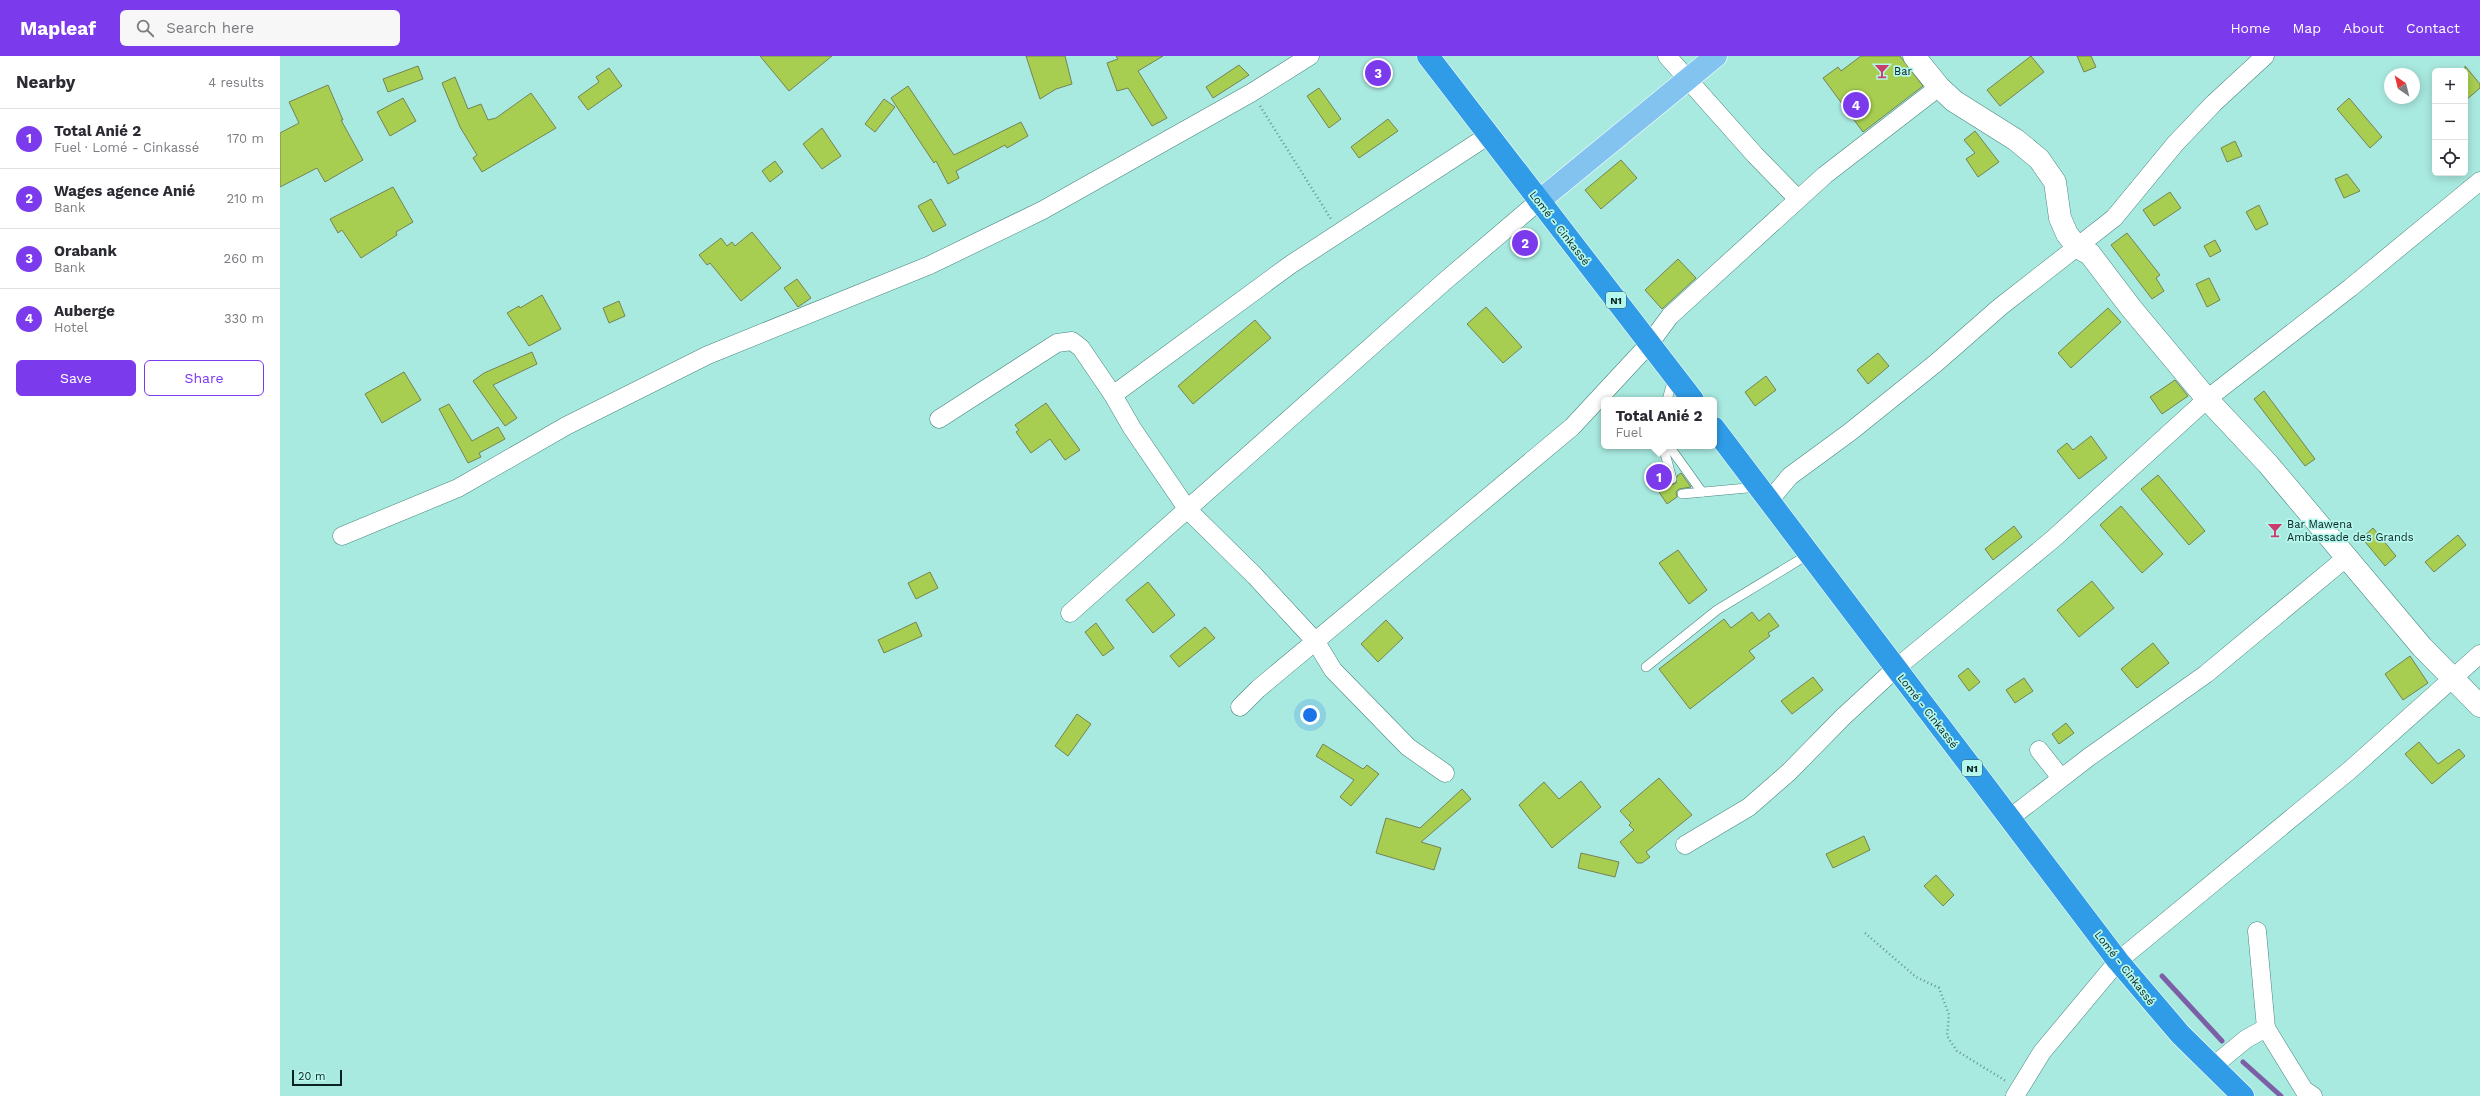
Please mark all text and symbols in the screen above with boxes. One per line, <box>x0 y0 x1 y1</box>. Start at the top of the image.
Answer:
search box <box>120 10 400 46</box>
text: Mapleaf <box>20 17 96 40</box>
icon: search <box>134 17 156 39</box>
text: Search here <box>166 19 254 37</box>
text: Home <box>2230 20 2270 36</box>
text: Map <box>2292 20 2321 36</box>
text: About <box>2343 20 2384 36</box>
text: Contact <box>2406 20 2460 36</box>
pin: 3 <box>1365 58 1391 88</box>
bar icon: Bar <box>1873 62 1891 80</box>
place label: Bar <box>1894 65 1912 78</box>
north arrow <box>2384 68 2420 104</box>
map controls <box>2432 68 2468 176</box>
button: + <box>2432 68 2468 104</box>
text: Nearby <box>16 72 75 92</box>
text: 4 results <box>208 75 264 90</box>
pin: 4 <box>1843 90 1869 120</box>
button: − <box>2432 104 2468 140</box>
text: Total Anié 2 <box>54 122 141 140</box>
text: 1 <box>26 131 32 146</box>
text: 170 m <box>227 131 264 146</box>
text: Fuel · Lomé - Cinkassé <box>54 140 199 155</box>
button: locate <box>2432 140 2468 176</box>
text: Wages agence Anié <box>54 182 195 200</box>
street label: Lomé - Cinkassé <box>1527 189 1593 268</box>
text: 2 <box>25 191 33 206</box>
text: 210 m <box>226 191 264 206</box>
text: Bank <box>54 200 85 215</box>
pin: 2 <box>1512 228 1538 258</box>
text: Orabank <box>54 242 117 260</box>
text: 3 <box>25 251 33 266</box>
text: 260 m <box>224 251 264 266</box>
text: Bank <box>54 260 85 275</box>
road number: N1 <box>1606 292 1626 308</box>
text: Auberge <box>54 302 115 320</box>
text: 4 <box>25 311 33 326</box>
text: 330 m <box>224 311 264 326</box>
text: Hotel <box>54 320 88 335</box>
button: Save <box>16 360 136 396</box>
button: Share <box>144 360 264 396</box>
popup <box>1601 397 1717 449</box>
text: Total Anié 2 <box>1615 407 1703 425</box>
text: Fuel <box>1615 425 1642 440</box>
pin: 1 <box>1646 462 1672 492</box>
place label: Bar Mawena Ambassade des Grands <box>2287 518 2414 544</box>
bar icon: Bar Mawena Ambassade des Grands <box>2266 521 2284 539</box>
street label: Lomé - Cinkassé <box>1895 672 1961 751</box>
your location <box>1300 705 1320 725</box>
road number: N1 <box>1962 760 1982 776</box>
street label: Lomé - Cinkassé <box>2092 929 2158 1008</box>
scale bar <box>292 1068 342 1087</box>
text: 20 m <box>298 1070 326 1083</box>

